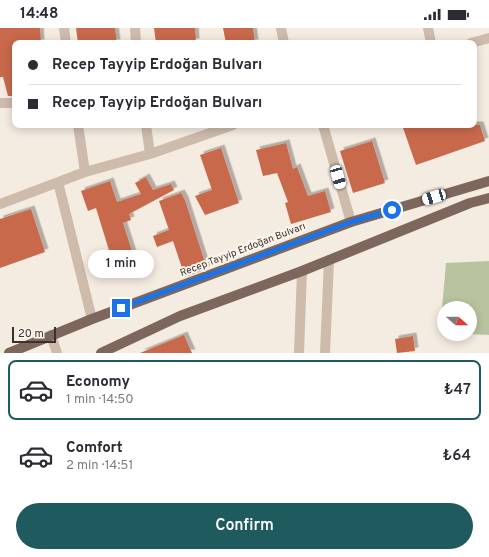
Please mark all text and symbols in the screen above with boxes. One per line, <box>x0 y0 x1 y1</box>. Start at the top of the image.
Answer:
text: 14:48 <box>20 5 58 24</box>
text: Recep Tayyip Erdoğan Bulvarı <box>52 56 262 75</box>
text: Recep Tayyip Erdoğan Bulvarı <box>52 94 262 113</box>
car <box>329 164 347 190</box>
car <box>421 188 447 206</box>
route start <box>383 201 401 219</box>
street label: Recep Tayyip Erdoğan Bulvarı <box>178 220 308 280</box>
callout: 1 min <box>88 250 154 278</box>
text: 1 min <box>106 256 136 272</box>
route end <box>112 299 130 317</box>
north arrow <box>437 301 477 341</box>
map controls <box>437 301 477 341</box>
scale bar <box>12 325 56 344</box>
text: 20 m <box>18 327 44 341</box>
icon: car <box>18 372 54 408</box>
text: Economy <box>66 373 130 392</box>
text: ₺47 <box>444 381 471 400</box>
text: 1 min · 14:50 <box>66 392 134 408</box>
icon: car <box>18 438 54 474</box>
text: Comfort <box>66 439 123 458</box>
text: ₺64 <box>443 447 471 466</box>
text: 2 min · 14:51 <box>66 458 133 474</box>
button: Confirm <box>16 503 473 549</box>

